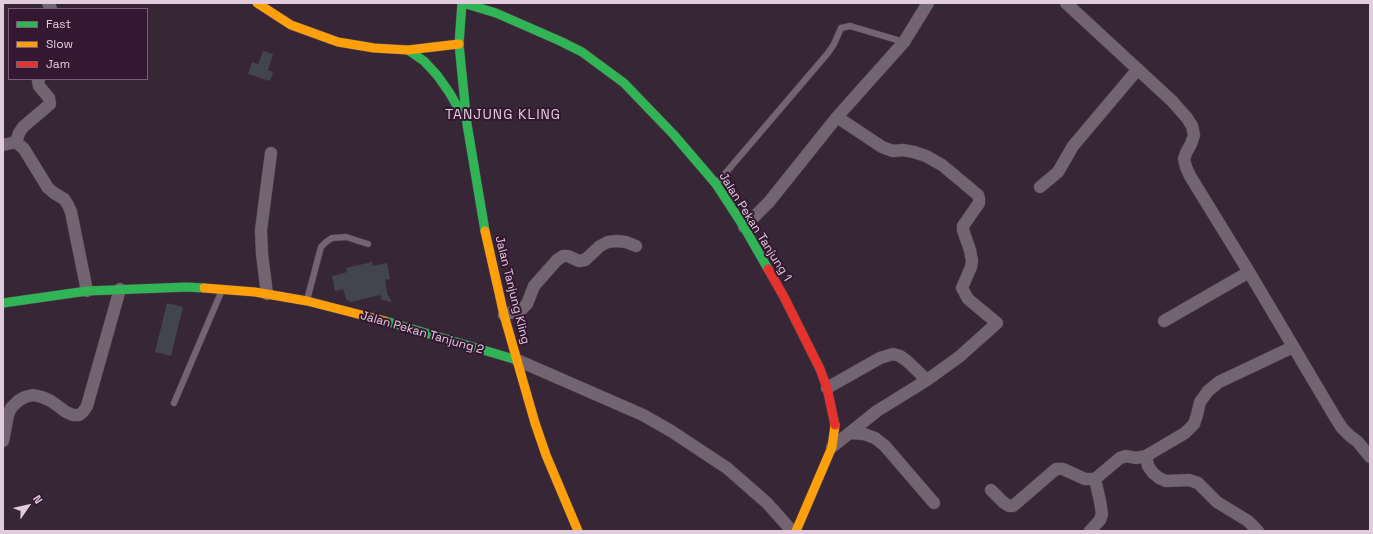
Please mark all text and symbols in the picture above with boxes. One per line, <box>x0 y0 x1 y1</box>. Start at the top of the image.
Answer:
legend <box>8 8 148 80</box>
text: Fast <box>46 16 71 32</box>
text: Slow <box>46 36 73 52</box>
text: Jam <box>46 56 70 72</box>
district label: TANJUNG KLING <box>445 107 561 123</box>
street label: Jalan Pekan Tanjung 1 <box>716 170 794 284</box>
street label: Jalan Tanjung Kling <box>492 234 532 346</box>
street label: Jalan Pekan Tanjung 2 <box>359 308 485 358</box>
north arrow <box>8 486 48 526</box>
text: N <box>30 492 46 506</box>

